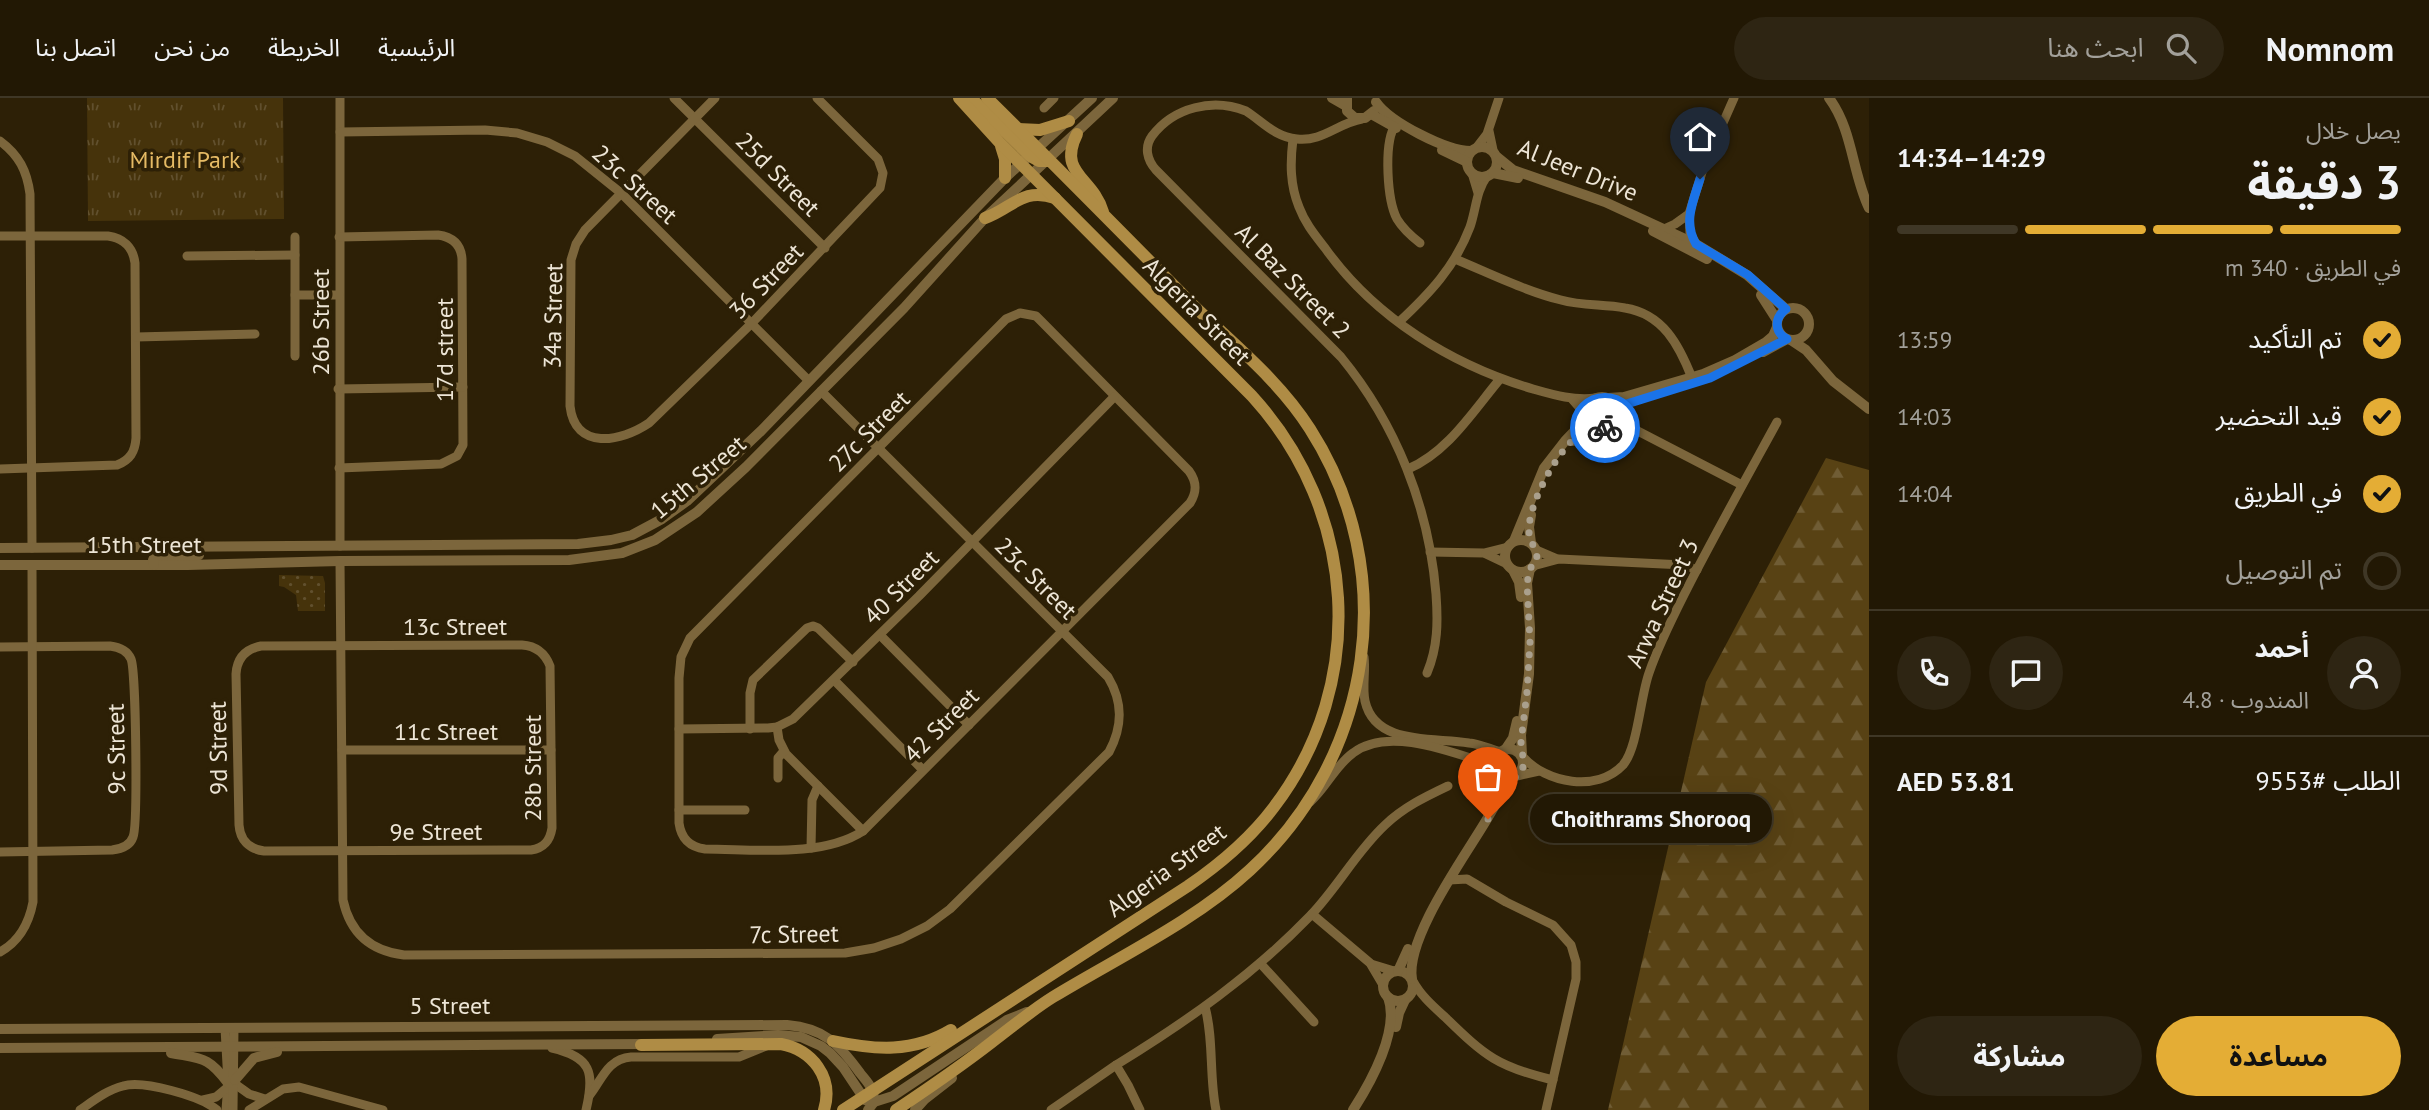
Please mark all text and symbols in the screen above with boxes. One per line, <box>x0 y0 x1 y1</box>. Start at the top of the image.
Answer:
search box <box>1734 17 2224 80</box>
text: Nomnom <box>2266 27 2394 70</box>
icon: search <box>2162 29 2200 67</box>
text: ابحث هنا <box>2047 31 2144 64</box>
text: اتصل بنا <box>35 32 116 63</box>
text: من نحن <box>154 32 230 63</box>
text: الخريطة <box>268 32 340 63</box>
text: الرئيسية <box>378 32 455 63</box>
pin <box>1670 107 1730 179</box>
text: يصل خلال <box>2306 116 2401 145</box>
icon: home <box>1681 118 1719 156</box>
street label: 25d Street <box>729 125 827 223</box>
street label: Al Jeer Drive <box>1513 132 1643 208</box>
street label: 23c Street <box>586 138 684 230</box>
text: 14:29–14:34 <box>1897 141 2046 174</box>
park label: Mirdif Park <box>129 144 241 175</box>
text: 3 دقيقة <box>2248 152 2401 212</box>
street label: Al Baz Street 2 <box>1229 217 1357 345</box>
street label: 36 Street <box>722 236 810 326</box>
street label: Algeria Street <box>1136 250 1258 372</box>
text: في الطريق · 340 m <box>2225 253 2401 282</box>
street label: 34a Street <box>537 263 569 369</box>
street label: 26b Street <box>305 269 336 375</box>
street label: 17d street <box>429 298 460 402</box>
icon: check <box>2363 321 2401 359</box>
text: تم التأكيد <box>2248 322 2342 355</box>
text: 13:59 <box>1897 325 1952 354</box>
street label: 27c Street <box>822 384 916 478</box>
courier <box>1570 393 1640 463</box>
icon: check <box>2363 398 2401 436</box>
text: قيد التحضير <box>2216 399 2342 432</box>
text: 14:03 <box>1897 402 1952 431</box>
icon: bike <box>1586 409 1624 447</box>
street label: 15th Street <box>644 428 752 526</box>
icon: check <box>2363 475 2401 513</box>
text: في الطريق <box>2235 476 2342 509</box>
text: 14:04 <box>1897 479 1952 508</box>
street label: 15th Street <box>86 529 202 560</box>
street label: 23c Street <box>988 530 1084 626</box>
street label: Arwa Street 3 <box>1619 533 1705 673</box>
street label: 40 Street <box>857 543 945 631</box>
text: تم التوصيل <box>2226 553 2342 586</box>
street label: 13c Street <box>403 611 507 642</box>
text: أحمد <box>2255 631 2309 664</box>
button: phone <box>1897 636 1971 710</box>
button: chat <box>1989 636 2063 710</box>
button: person <box>2327 636 2401 710</box>
street label: 42 Street <box>897 681 985 769</box>
text: المندوب · 4.8 <box>2183 685 2309 714</box>
street label: 9d Street <box>202 701 234 795</box>
street label: 9c Street <box>100 703 132 795</box>
street label: 28b Street <box>517 715 548 821</box>
street label: 11c Street <box>394 716 498 747</box>
pin <box>1458 747 1518 819</box>
icon: bag <box>1469 758 1507 796</box>
text: الطلب #9553 <box>2256 764 2401 797</box>
text: AED 53.81 <box>1897 765 2015 798</box>
callout: Choithrams Shorooq <box>1530 794 1772 844</box>
text: Choithrams Shorooq <box>1551 804 1751 833</box>
street label: 9e Street <box>390 816 482 847</box>
street label: Algeria Street <box>1100 816 1232 924</box>
street label: 7c Street <box>749 918 839 950</box>
street label: 5 Street <box>410 990 490 1021</box>
button: مشاركة <box>1897 1016 2142 1096</box>
button: مساعدة <box>2156 1016 2401 1096</box>

